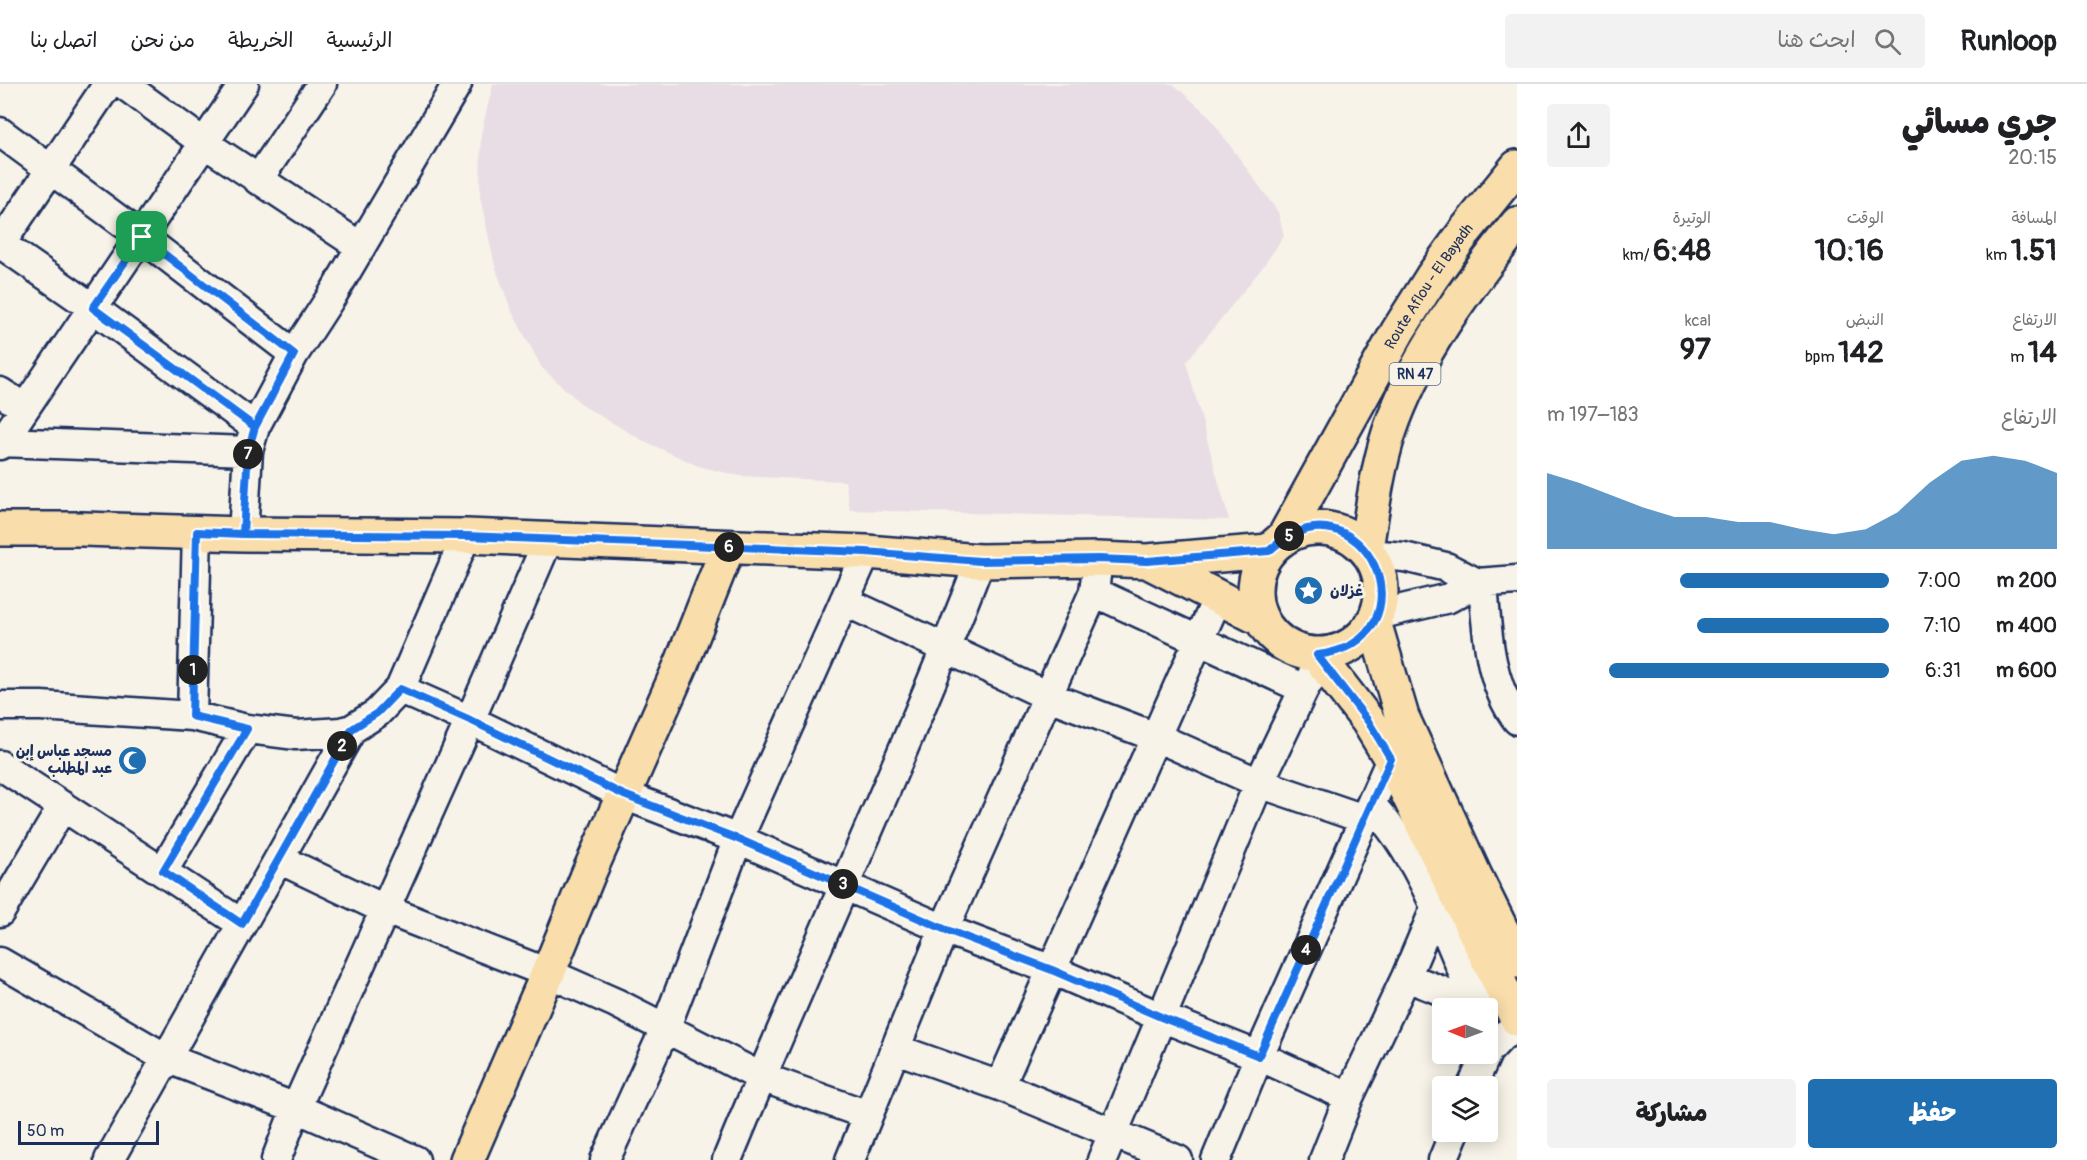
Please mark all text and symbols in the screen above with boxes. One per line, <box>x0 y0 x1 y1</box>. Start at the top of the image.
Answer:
search box <box>1505 14 1925 68</box>
text: Runloop <box>1961 24 2057 59</box>
icon: search <box>1871 25 1904 58</box>
text: ابحث هنا <box>1777 26 1856 54</box>
text: اتصل بنا <box>30 27 97 54</box>
text: من نحن <box>130 27 195 54</box>
text: الخريطة <box>228 27 293 54</box>
text: الرئيسية <box>326 27 392 54</box>
text: جري مسائي <box>1902 102 2057 143</box>
button: share <box>1547 104 1610 167</box>
text: 20:15 <box>2008 145 2057 170</box>
text: الوتيرة <box>1672 208 1711 228</box>
text: الوقت <box>1847 208 1884 228</box>
text: المسافة <box>2011 208 2057 228</box>
pin <box>116 211 167 262</box>
icon: arrive <box>125 220 158 253</box>
street label: Route Aflou - El Bayadh <box>1381 220 1478 353</box>
text: 6:48 <box>1653 232 1711 269</box>
text: 10:16 <box>1815 232 1884 269</box>
text: 1.51 <box>2011 232 2057 269</box>
text: /km <box>1623 245 1653 265</box>
text: km <box>1986 245 2011 265</box>
text: النبض <box>1846 310 1884 330</box>
text: الارتفاع <box>2012 310 2057 330</box>
text: kcal <box>1685 311 1711 331</box>
text: 97 <box>1680 331 1711 368</box>
text: 142 <box>1838 334 1884 371</box>
text: 14 <box>2028 334 2057 371</box>
text: bpm <box>1805 347 1838 367</box>
text: m <box>2010 347 2028 367</box>
road number: RN 47 <box>1390 363 1440 385</box>
text: 183–197 m <box>1547 402 1639 427</box>
text: الارتفاع <box>2001 405 2057 430</box>
pin: 7 <box>233 439 263 469</box>
text: 7 <box>244 444 252 464</box>
pin: 5 <box>1274 521 1304 551</box>
text: 5 <box>1285 526 1293 546</box>
pin: 6 <box>714 532 744 562</box>
text: 6 <box>724 537 734 557</box>
text: 7:00 <box>1918 568 1961 593</box>
text: 200 m <box>1996 568 2057 593</box>
place icon: غزلان <box>1293 575 1325 607</box>
place label: غزلان <box>1330 582 1363 601</box>
text: 7:10 <box>1924 613 1961 638</box>
text: 400 m <box>1996 613 2057 638</box>
pin: 1 <box>178 655 208 685</box>
text: 6:31 <box>1925 658 1961 683</box>
text: 600 m <box>1996 658 2057 683</box>
text: 1 <box>190 660 196 680</box>
pin: 2 <box>327 731 357 761</box>
text: 2 <box>338 736 346 756</box>
place label: مسجد عباس إبن عبد المطلب <box>16 742 112 778</box>
mosque icon: مسجد عباس إبن عبد المطلب <box>117 744 149 776</box>
pin: 3 <box>828 869 858 899</box>
text: 3 <box>839 874 847 894</box>
pin: 4 <box>1291 935 1321 965</box>
text: 4 <box>1301 940 1311 960</box>
north arrow <box>1432 998 1498 1064</box>
map controls <box>1432 998 1498 1142</box>
button: layers <box>1432 1076 1498 1142</box>
button: مشاركة <box>1547 1079 1796 1148</box>
button: حفظ <box>1808 1079 2057 1148</box>
scale bar <box>18 1118 159 1146</box>
text: 50 m <box>27 1121 64 1141</box>

